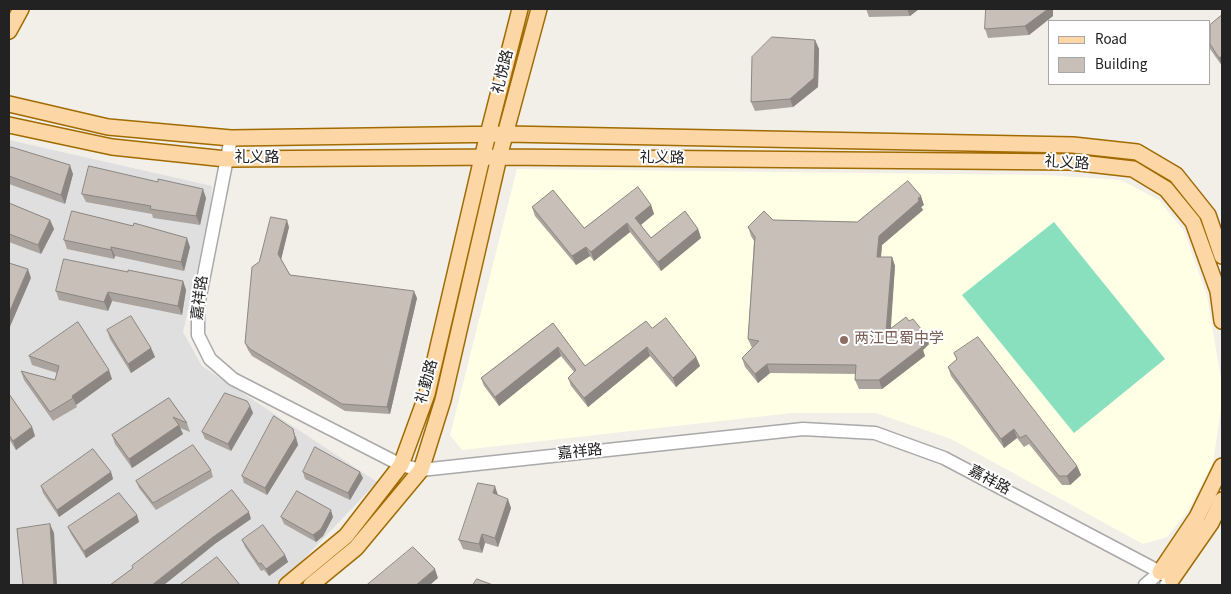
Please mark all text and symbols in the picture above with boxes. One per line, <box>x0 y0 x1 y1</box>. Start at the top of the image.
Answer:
legend <box>1048 20 1211 85</box>
text: Road <box>1095 29 1127 50</box>
street label: 礼悦路 <box>490 48 518 96</box>
text: Building <box>1095 54 1147 75</box>
street label: 礼义路 <box>235 150 279 168</box>
street label: 礼义路 <box>639 150 685 168</box>
street label: 礼义路 <box>1044 154 1090 174</box>
street label: 嘉祥路 <box>189 275 213 321</box>
place label: 两江巴蜀中学 <box>854 331 944 349</box>
marker: 两江巴蜀中学 <box>838 334 850 346</box>
street label: 礼勤路 <box>413 358 443 406</box>
street label: 嘉祥路 <box>557 442 603 464</box>
street label: 嘉祥路 <box>965 462 1013 500</box>

